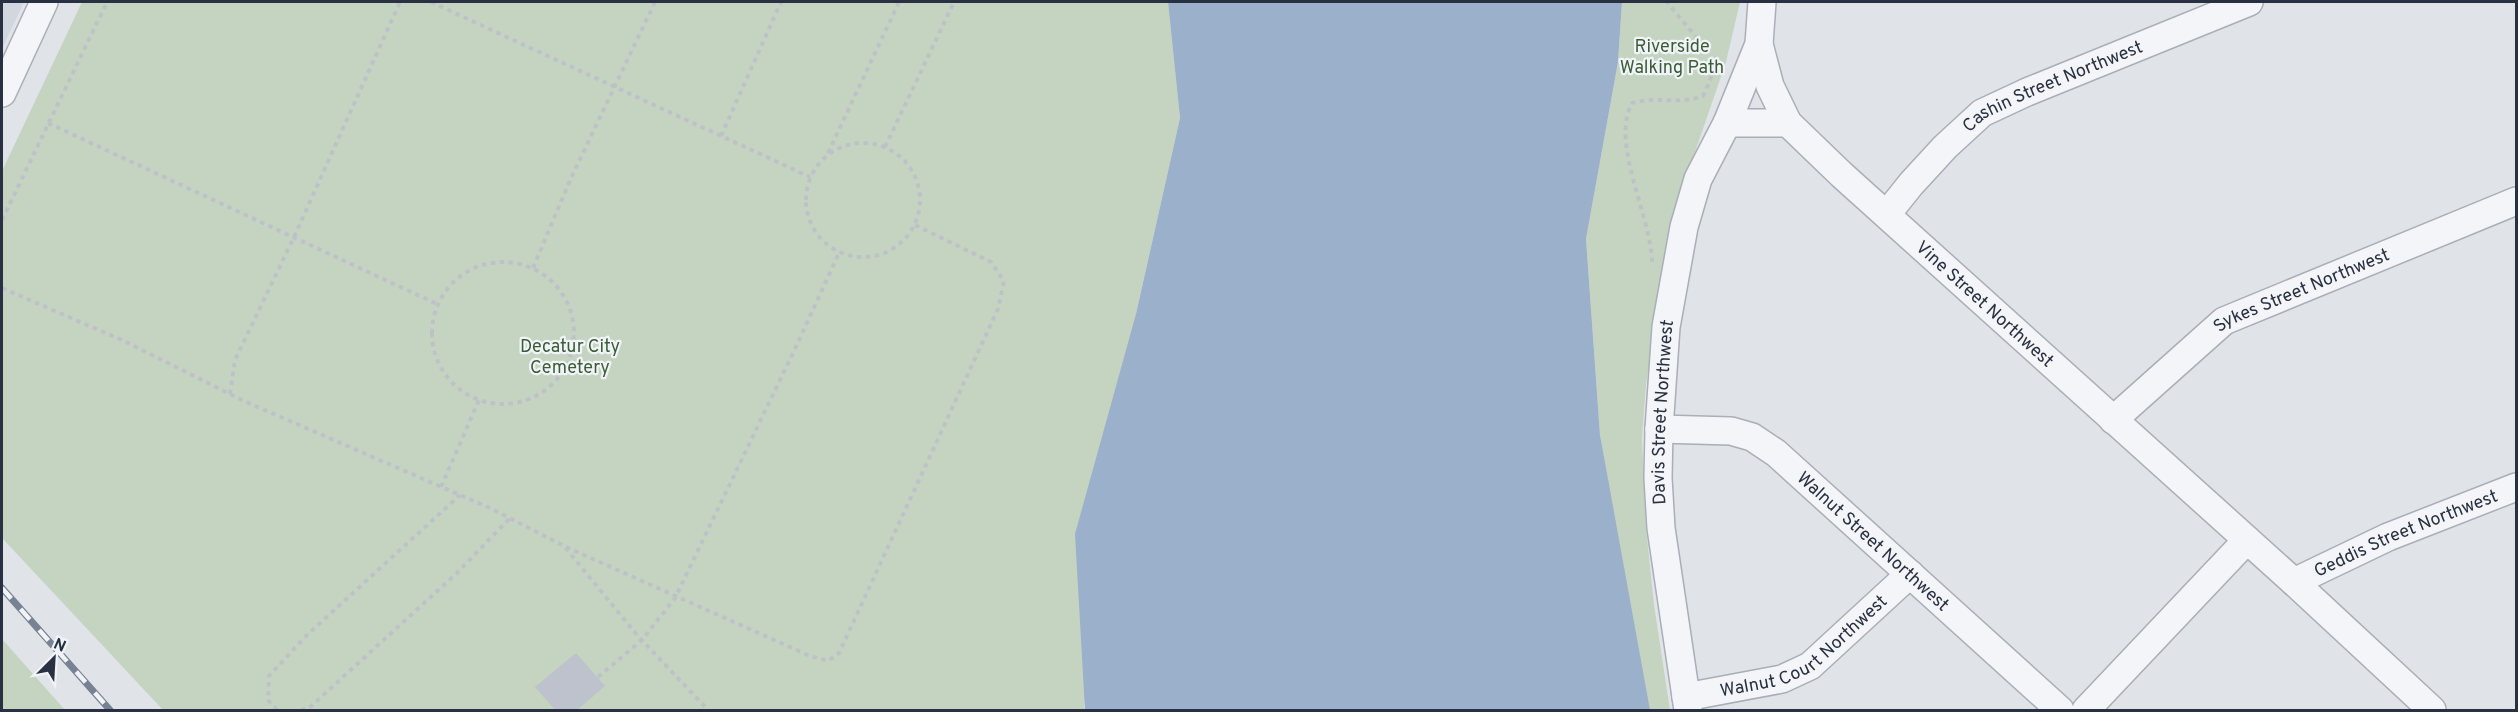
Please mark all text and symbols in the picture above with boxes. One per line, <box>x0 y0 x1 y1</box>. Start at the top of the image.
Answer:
park label: Riverside Walking Path <box>1620 36 1724 80</box>
street label: Cashin Street Northwest <box>1958 36 2146 138</box>
street label: Vine Street Northwest <box>1910 237 2058 373</box>
street label: Sykes Street Northwest <box>2209 244 2393 338</box>
street label: Davis Street Northwest <box>1648 318 1680 505</box>
park label: Decatur City Cemetery <box>520 336 620 380</box>
street label: Walnut Street Northwest <box>1791 467 1953 617</box>
street label: Geddis Street Northwest <box>2311 485 2501 584</box>
street label: Walnut Court Northwest <box>1718 591 1893 703</box>
north arrow <box>24 628 84 688</box>
text: N <box>50 635 69 658</box>

